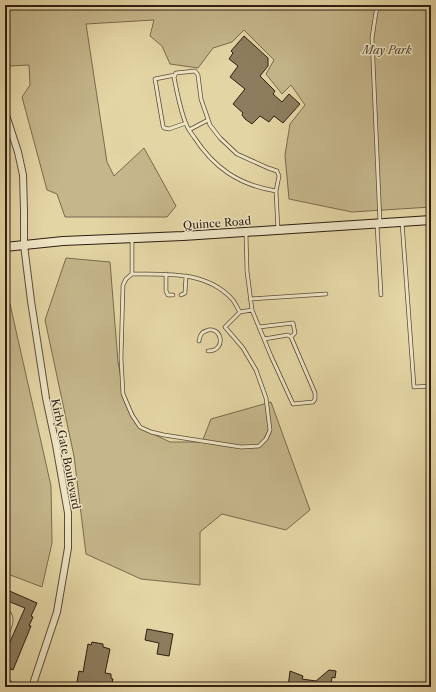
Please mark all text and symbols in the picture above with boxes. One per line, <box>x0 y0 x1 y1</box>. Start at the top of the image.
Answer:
park label: May Park <box>360 43 412 57</box>
street label: Quince Road <box>182 214 252 232</box>
street label: Kirby Gate Boulevard <box>48 398 84 511</box>

